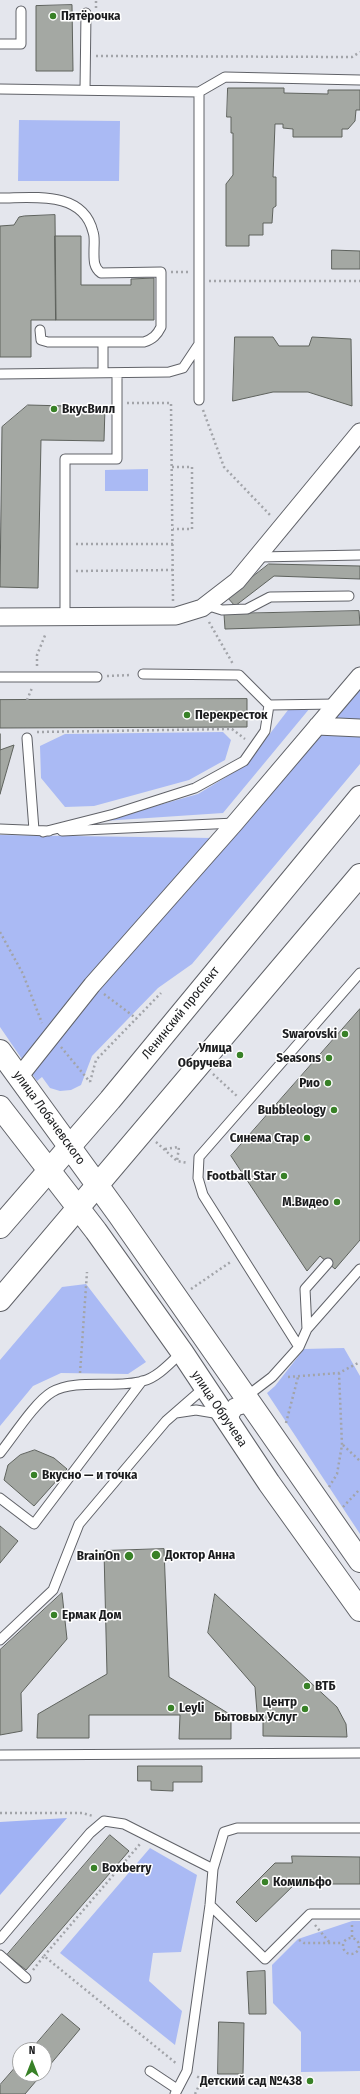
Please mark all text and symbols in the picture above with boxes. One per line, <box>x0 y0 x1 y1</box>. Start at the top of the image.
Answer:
place label: Пятёрочка <box>61 8 121 24</box>
marker: Пятёрочка <box>48 11 58 21</box>
place label: ВкусВилл <box>62 401 115 417</box>
marker: ВкусВилл <box>49 404 59 414</box>
place label: Перекресток <box>195 707 268 723</box>
marker: Перекресток <box>182 710 192 720</box>
street label: Ленинский проспект <box>139 964 223 1062</box>
place label: Swarovski <box>282 1026 337 1042</box>
marker: Swarovski <box>340 1029 350 1039</box>
place label: Улица Обручева <box>178 1040 232 1071</box>
marker: Улица Обручева <box>235 1050 245 1060</box>
place label: Seasons <box>276 1050 321 1066</box>
marker: Seasons <box>324 1053 334 1063</box>
street label: улица Лобачевского <box>10 1068 88 1168</box>
place label: Рио <box>299 1075 320 1091</box>
marker: Рио <box>323 1078 333 1088</box>
place label: Bubbleology <box>258 1102 326 1118</box>
marker: Bubbleology <box>329 1105 339 1115</box>
place label: Синема Стар <box>230 1130 299 1146</box>
marker: Синема Стар <box>302 1133 312 1143</box>
place label: Football Star <box>207 1168 276 1184</box>
marker: Football Star <box>279 1171 289 1181</box>
place label: М.Видео <box>282 1194 329 1210</box>
marker: М.Видео <box>332 1197 342 1207</box>
street label: улица Обручева <box>188 1368 250 1450</box>
place label: Вкусно — и точка <box>42 1467 137 1483</box>
marker: Вкусно — и точка <box>29 1470 39 1480</box>
place label: Доктор Анна <box>165 1547 235 1563</box>
place label: BrainOn <box>77 1548 120 1564</box>
marker: Доктор Анна <box>150 1549 162 1561</box>
marker: BrainOn <box>123 1550 135 1562</box>
place label: Ермак Дом <box>62 1607 121 1623</box>
marker: Ермак Дом <box>49 1610 59 1620</box>
place label: ВТБ <box>315 1678 335 1694</box>
marker: ВТБ <box>302 1681 312 1691</box>
place label: Центр Бытовых Услуг <box>214 1694 297 1725</box>
place label: Leyli <box>179 1700 204 1716</box>
marker: Leyli <box>166 1703 176 1713</box>
marker: Центр Бытовых Услуг <box>300 1704 310 1714</box>
place label: Boxberry <box>102 1860 151 1876</box>
marker: Boxberry <box>89 1863 99 1873</box>
place label: Комильфо <box>273 1874 332 1890</box>
marker: Комильфо <box>260 1877 270 1887</box>
north arrow <box>12 2042 52 2082</box>
text: N <box>29 2044 35 2057</box>
place label: Детский сад №438 <box>200 2073 302 2089</box>
marker: Детский сад №438 <box>305 2076 315 2086</box>

